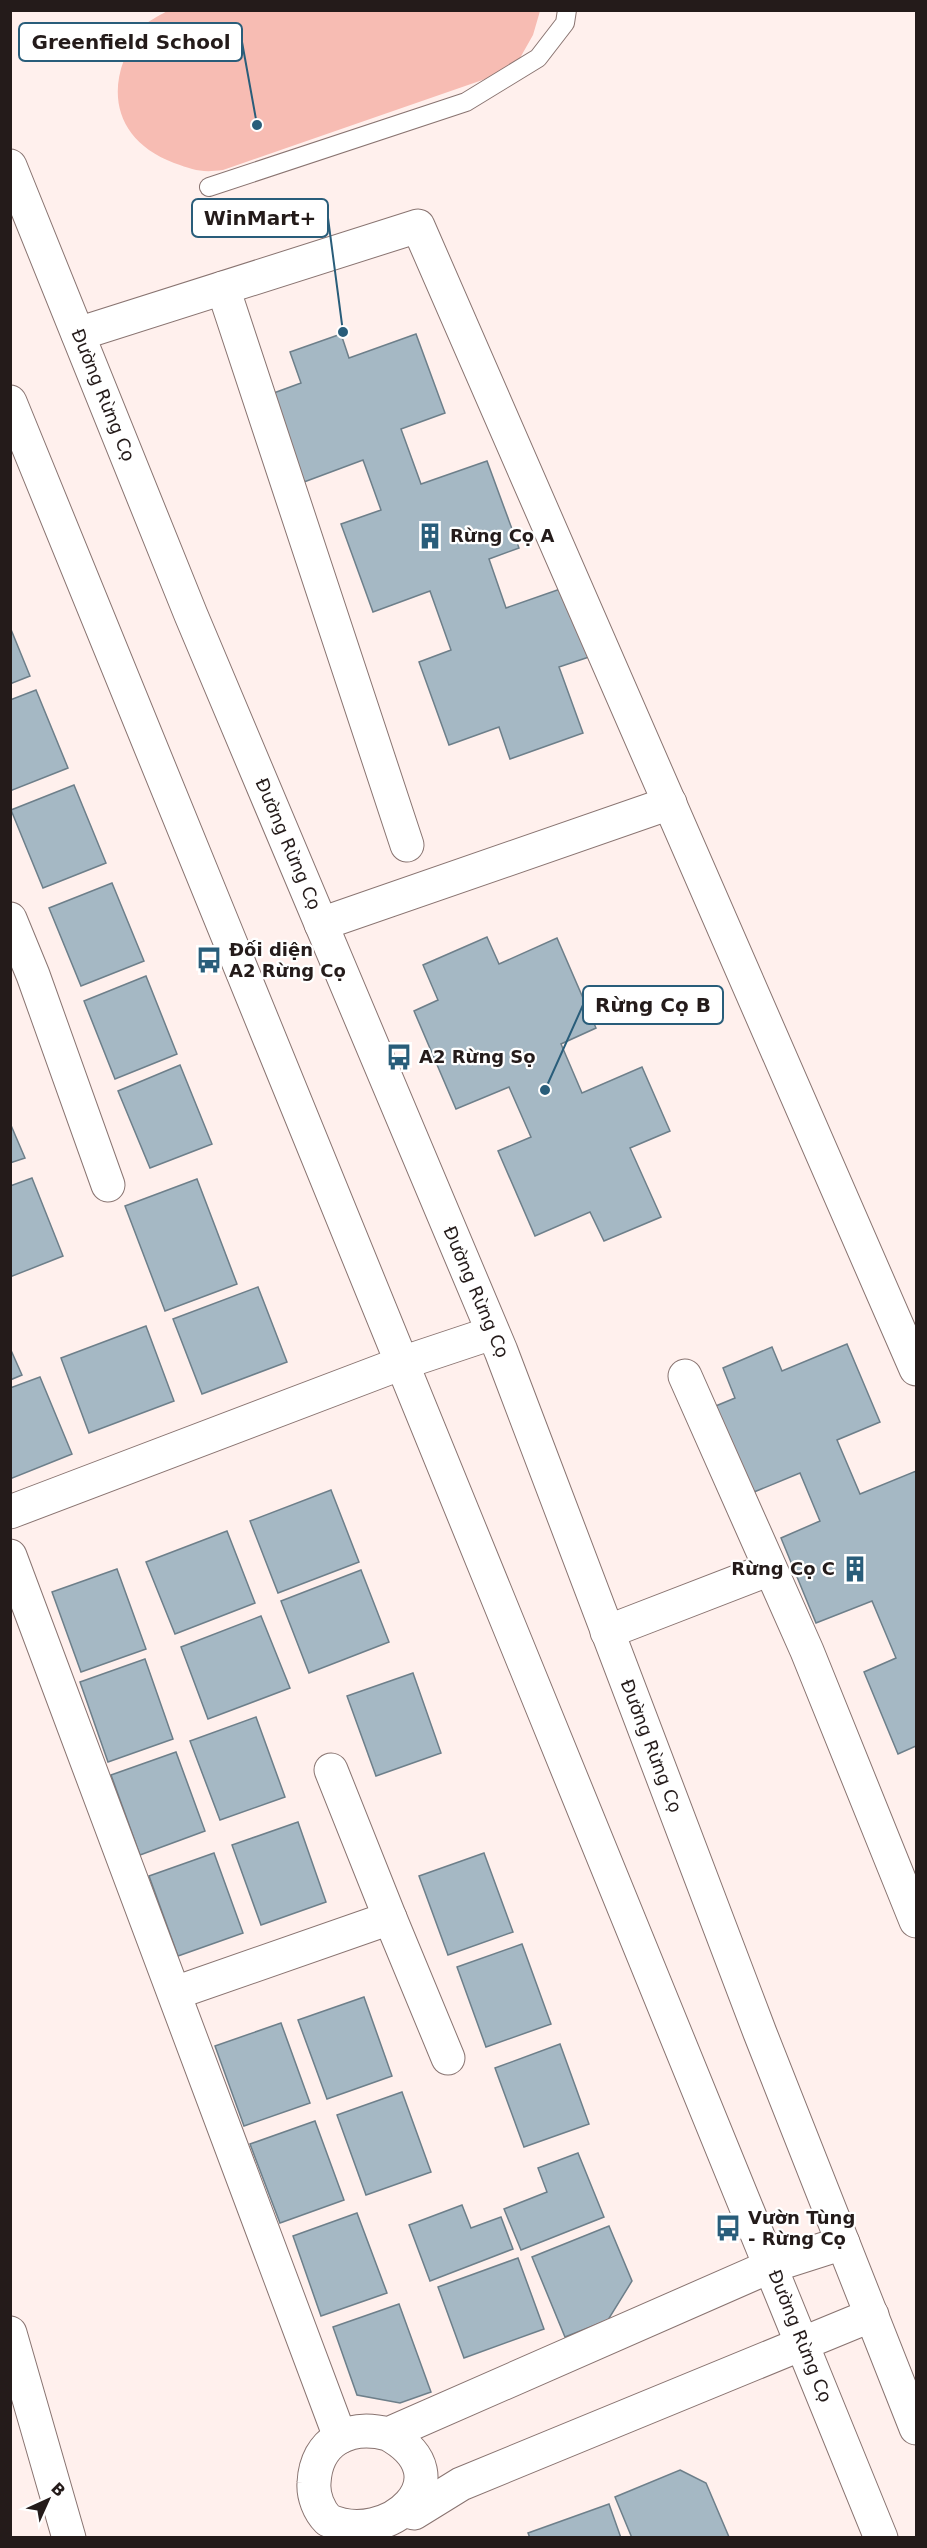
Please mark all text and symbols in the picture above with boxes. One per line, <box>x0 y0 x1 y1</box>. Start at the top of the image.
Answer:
callout: Greenfield School <box>19 23 242 61</box>
text: Greenfield School <box>31 30 231 54</box>
callout: WinMart+ <box>192 199 328 237</box>
text: WinMart+ <box>204 206 316 230</box>
street label: Đường Rừng Cọ <box>67 326 140 464</box>
building icon: Rừng Cọ A <box>415 521 445 551</box>
place label: Rừng Cọ A <box>450 525 554 546</box>
street label: Đường Rừng Cọ <box>251 775 326 913</box>
place label: Đối diện A2 Rừng Cọ <box>229 939 346 981</box>
bus stop icon: Đối diện A2 Rừng Cọ <box>194 945 224 975</box>
callout: Rừng Cọ B <box>583 986 723 1024</box>
text: Rừng Cọ B <box>595 993 711 1017</box>
bus stop icon: A2 Rừng Sọ <box>384 1042 414 1072</box>
place label: A2 Rừng Sọ <box>419 1046 536 1067</box>
street label: Đường Rừng Cọ <box>439 1223 514 1361</box>
building icon: Rừng Cọ C <box>840 1554 870 1584</box>
place label: Rừng Cọ C <box>731 1558 835 1579</box>
street label: Đường Rừng Cọ <box>616 1676 687 1815</box>
place label: Vườn Tùng - Rừng Cọ <box>748 2207 855 2249</box>
bus stop icon: Vườn Tùng - Rừng Cọ <box>713 2213 743 2243</box>
street label: Đường Rừng Cọ <box>764 2267 837 2405</box>
north arrow <box>18 2470 78 2530</box>
text: B <box>47 2479 69 2501</box>

